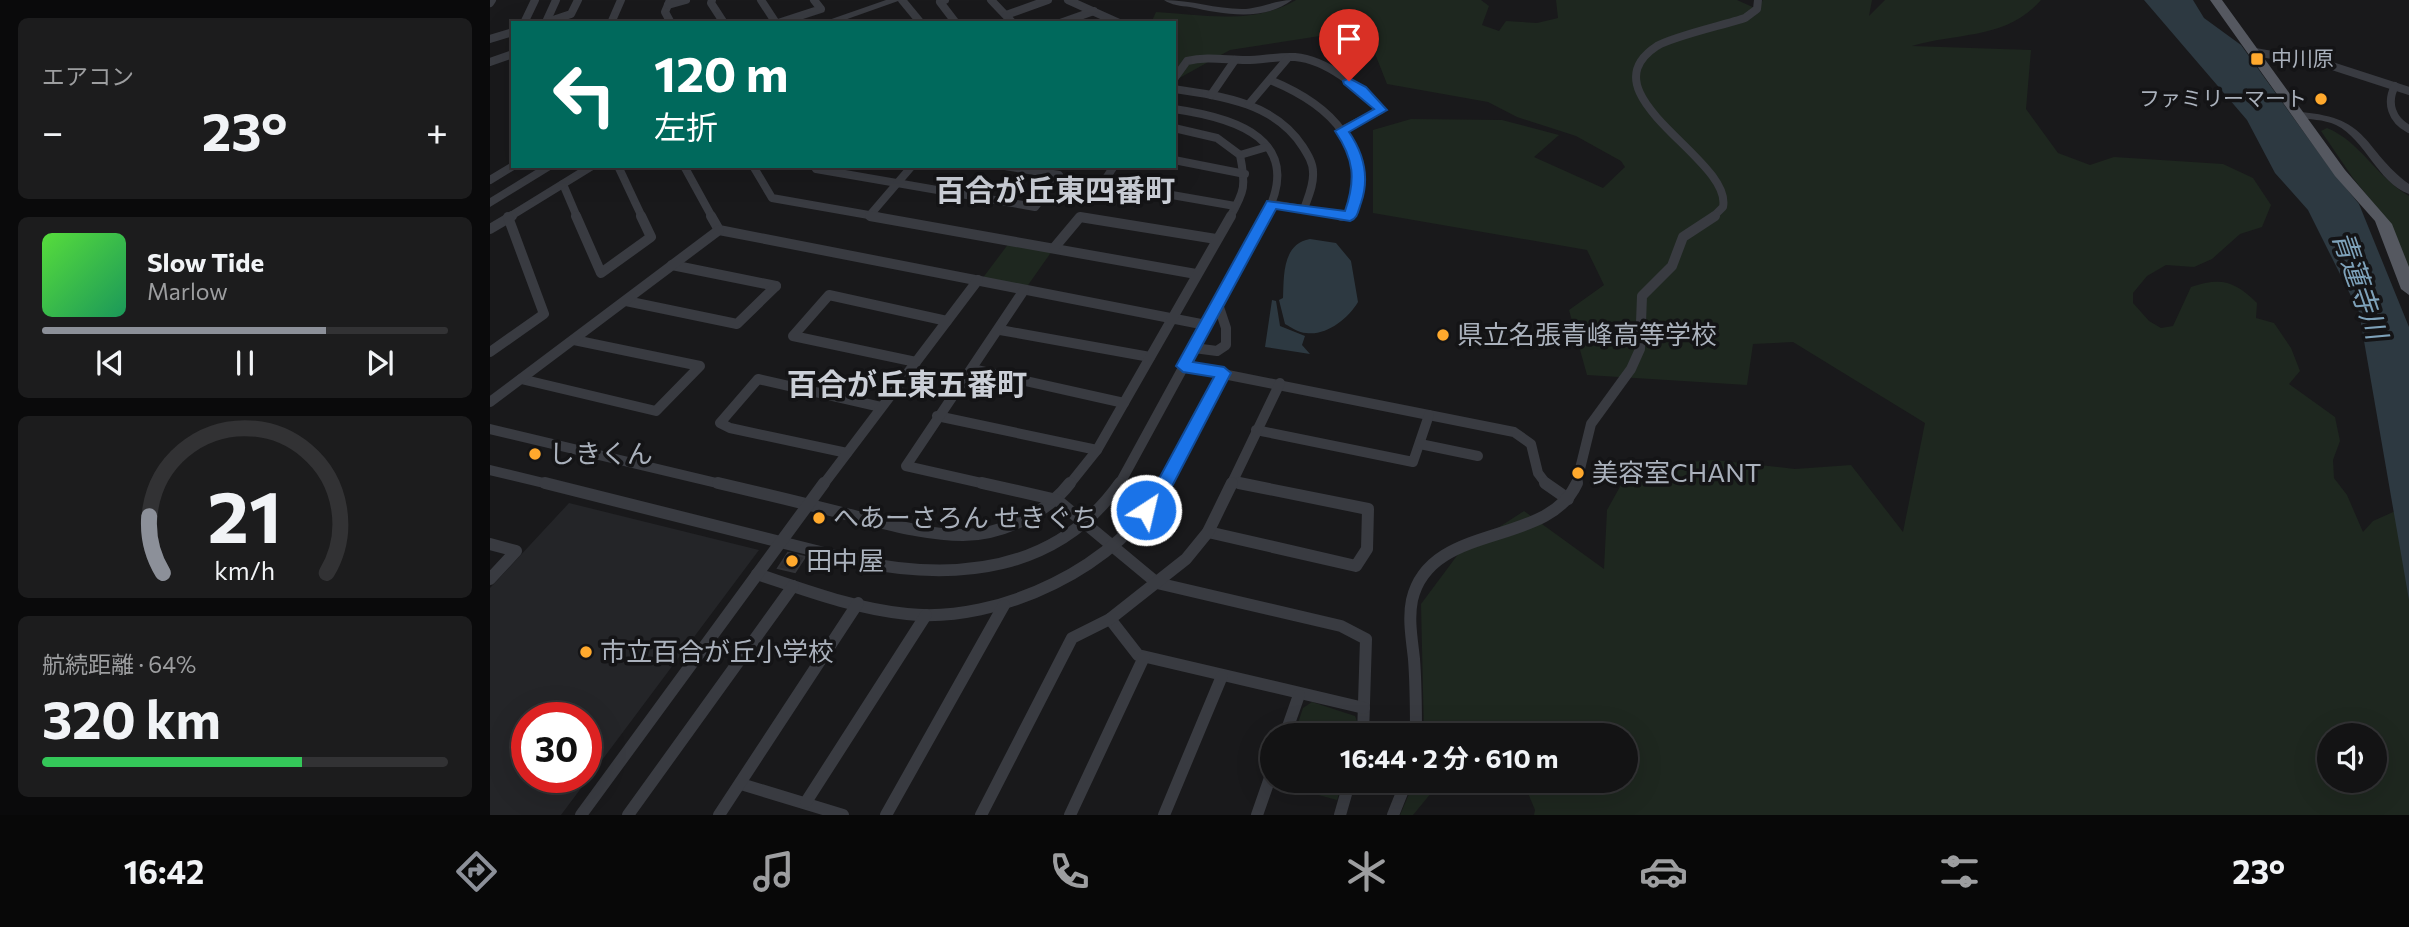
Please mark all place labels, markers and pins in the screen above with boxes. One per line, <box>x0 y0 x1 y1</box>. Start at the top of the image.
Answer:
pin <box>1319 9 1379 81</box>
place label: 中川原 <box>2271 45 2334 70</box>
marker: 中川原 <box>2249 51 2265 67</box>
place label: ファミリーマート <box>2139 85 2307 110</box>
marker: ファミリーマート <box>2313 91 2329 107</box>
place label: 県立名張青峰高等学校 <box>1457 318 1717 349</box>
marker: 県立名張青峰高等学校 <box>1435 327 1451 343</box>
place label: しきくん <box>549 437 653 468</box>
marker: しきくん <box>527 446 543 462</box>
place label: 美容室CHANT <box>1592 456 1762 487</box>
marker: 美容室CHANT <box>1570 465 1586 481</box>
place label: へあーさろん せきぐち <box>833 501 1098 532</box>
marker: へあーさろん せきぐち <box>811 510 827 526</box>
place label: 田中屋 <box>806 544 884 575</box>
marker: 田中屋 <box>784 553 800 569</box>
place label: 市立百合が丘小学校 <box>600 635 834 666</box>
marker: 市立百合が丘小学校 <box>578 644 594 660</box>

